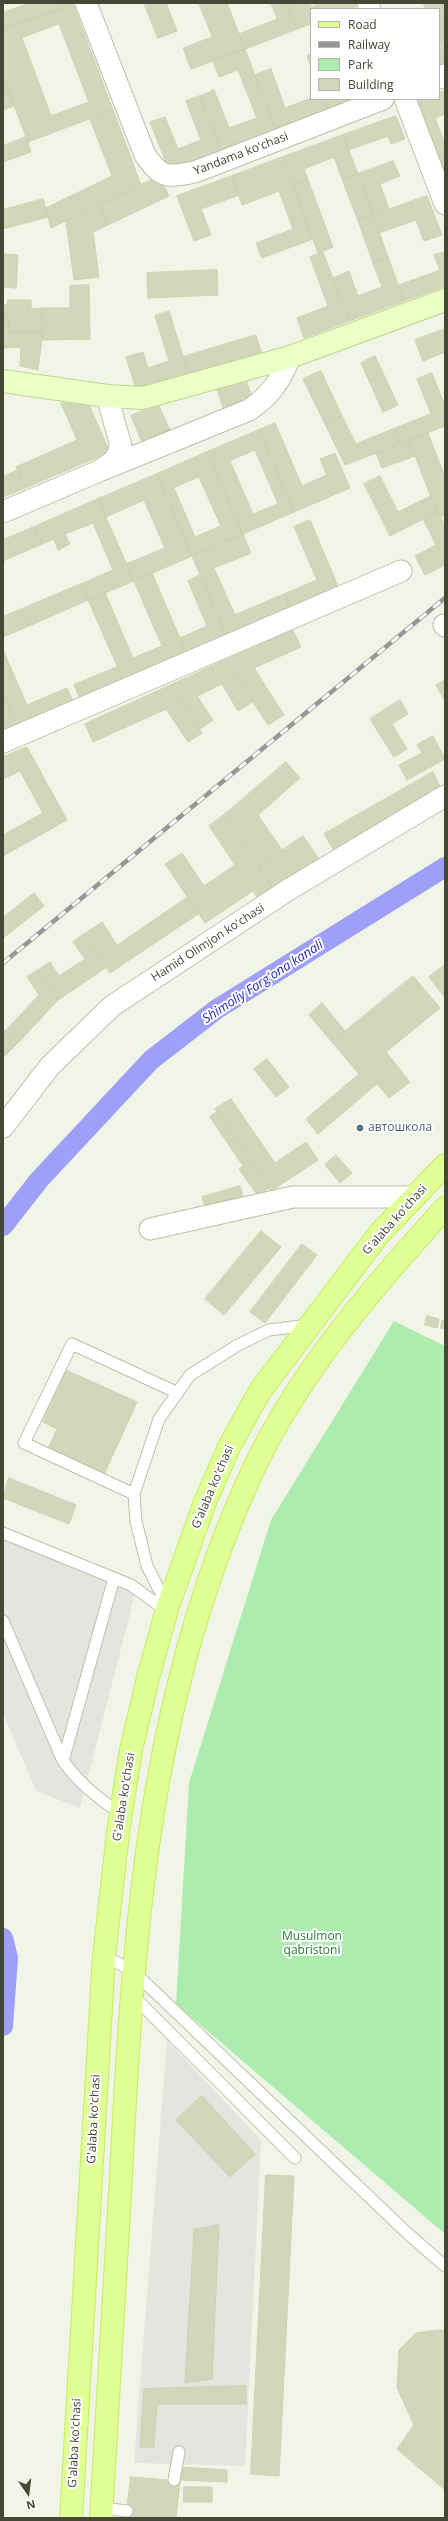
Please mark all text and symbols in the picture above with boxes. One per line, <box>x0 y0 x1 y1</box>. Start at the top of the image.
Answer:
legend <box>310 8 440 100</box>
text: Road <box>348 16 377 33</box>
text: Railway <box>348 36 390 53</box>
text: Park <box>348 56 373 73</box>
text: Building <box>348 76 393 93</box>
street label: Yandama koʻchasi <box>192 129 290 179</box>
street label: Hamid Olimjon koʻchasi <box>149 901 267 985</box>
water label: Shimoliy Fargʻona kanali <box>200 937 326 1027</box>
place label: автошкола <box>368 1121 432 1135</box>
marker: автошкола <box>355 1123 365 1133</box>
street label: G'alaba ko'chasi <box>360 1182 430 1258</box>
street label: G'alaba ko'chasi <box>189 1443 237 1531</box>
street label: G'alaba ko'chasi <box>110 1752 138 1842</box>
park label: Musulmon qabristoni <box>282 1930 342 1958</box>
street label: G'alaba ko'chasi <box>84 2074 104 2164</box>
street label: G'alaba ko'chasi <box>65 2398 85 2488</box>
north arrow <box>8 2473 48 2513</box>
text: N <box>25 2497 37 2513</box>

